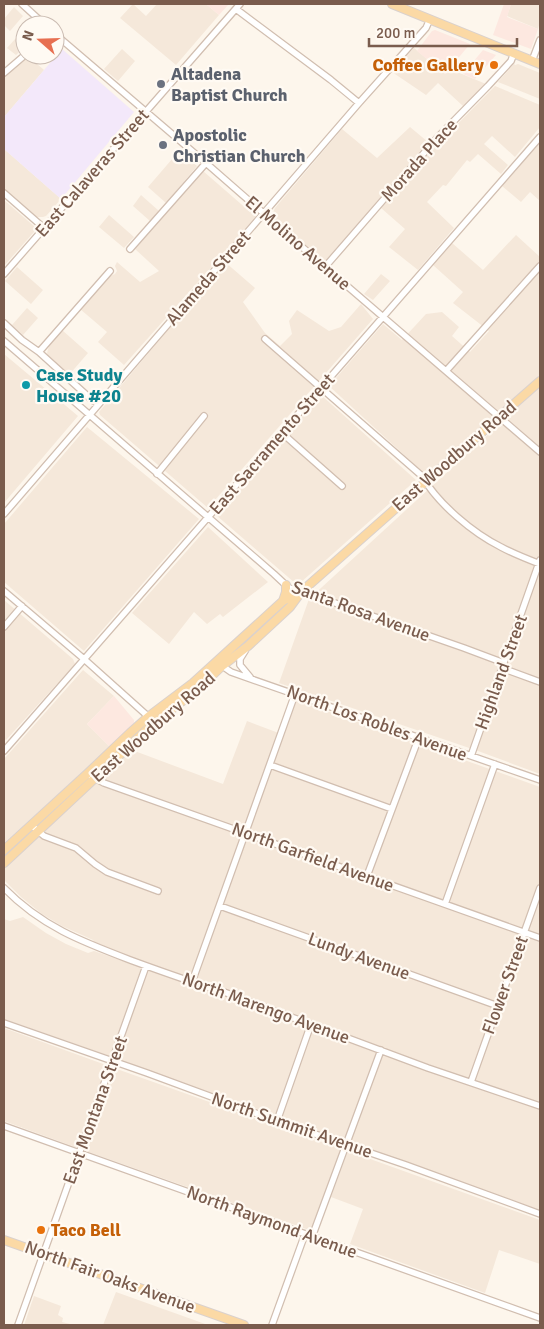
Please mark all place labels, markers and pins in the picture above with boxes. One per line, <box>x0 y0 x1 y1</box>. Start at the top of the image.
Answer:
place label: Coffee Gallery <box>372 54 484 76</box>
marker: Coffee Gallery <box>488 59 500 71</box>
place label: Altadena Baptist Church <box>171 63 288 106</box>
marker: Altadena Baptist Church <box>155 78 167 90</box>
place label: Apostolic Christian Church <box>173 124 306 167</box>
marker: Apostolic Christian Church <box>157 139 169 151</box>
place label: Case Study House #20 <box>36 364 122 407</box>
marker: Case Study House #20 <box>20 379 32 391</box>
place label: Taco Bell <box>51 1219 121 1241</box>
marker: Taco Bell <box>35 1224 47 1236</box>

